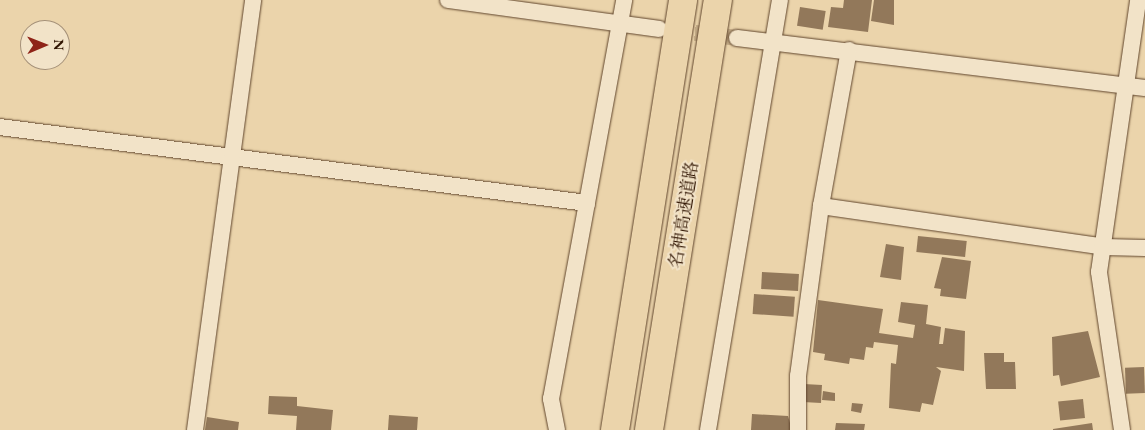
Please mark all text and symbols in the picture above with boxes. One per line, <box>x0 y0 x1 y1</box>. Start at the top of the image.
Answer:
north arrow <box>20 20 70 70</box>
text: N <box>50 39 68 51</box>
street label: 名神高速道路 <box>665 160 703 270</box>

